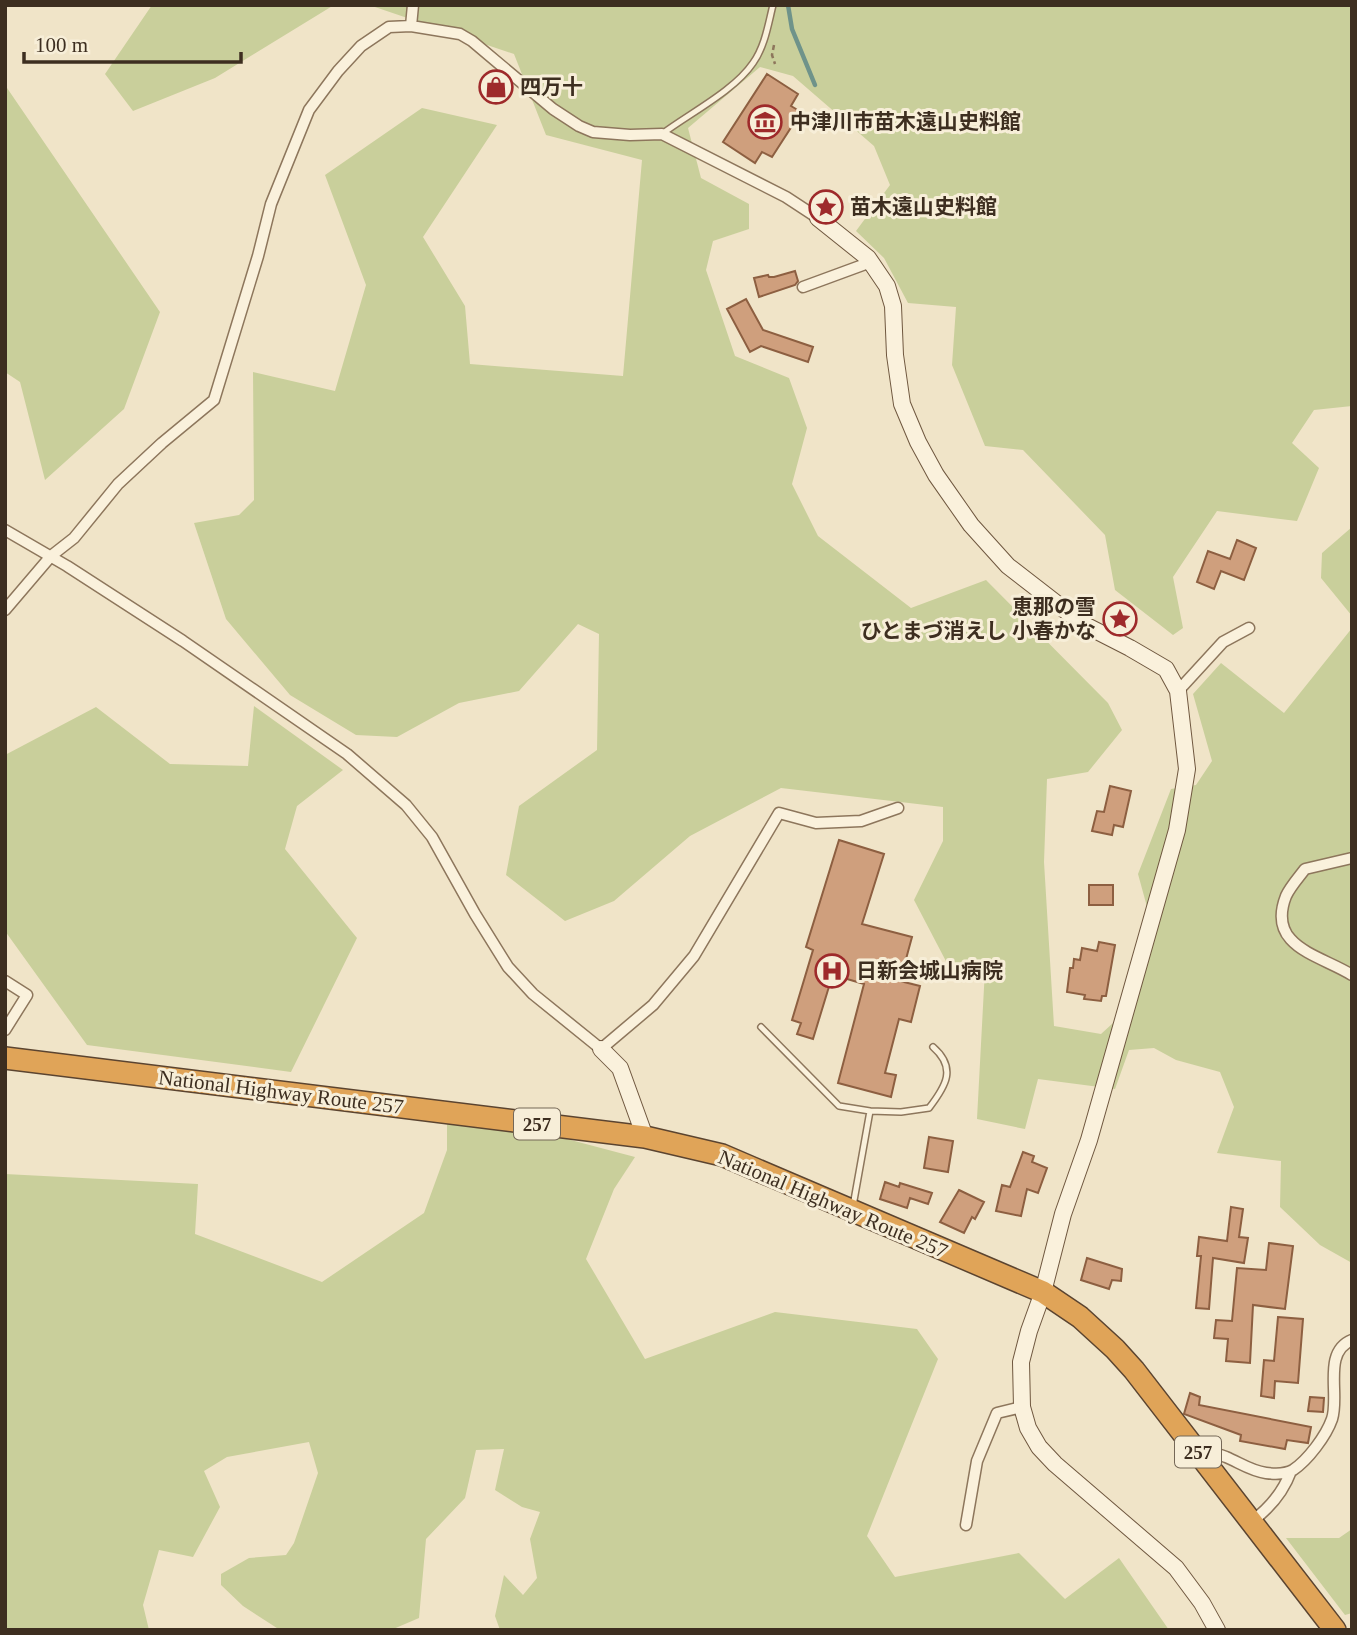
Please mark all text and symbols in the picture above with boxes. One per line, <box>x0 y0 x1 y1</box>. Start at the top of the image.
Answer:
scale bar <box>24 21 242 65</box>
text: 100 m <box>35 33 88 57</box>
shop icon: 四万十 <box>477 68 515 106</box>
place label: 四万十 <box>520 75 583 99</box>
museum icon: 中津川市苗木遠山史料館 <box>746 103 784 141</box>
place label: 中津川市苗木遠山史料館 <box>790 110 1021 134</box>
place icon: 苗木遠山史料館 <box>807 188 845 226</box>
place label: 苗木遠山史料館 <box>850 195 997 219</box>
place label: 恵那の雪 ひとまづ消えし 小春かな <box>860 595 1096 643</box>
place icon: 恵那の雪 ひとまづ消えし 小春かな <box>1101 600 1139 638</box>
hospital icon: 日新会城山病院 <box>813 952 851 990</box>
place label: 日新会城山病院 <box>856 959 1003 983</box>
street label: National Highway Route 257 <box>157 1065 405 1119</box>
road number: 257 <box>514 1108 560 1140</box>
street label: National Highway Route 257 <box>715 1145 951 1263</box>
road number: 257 <box>1175 1436 1221 1468</box>

